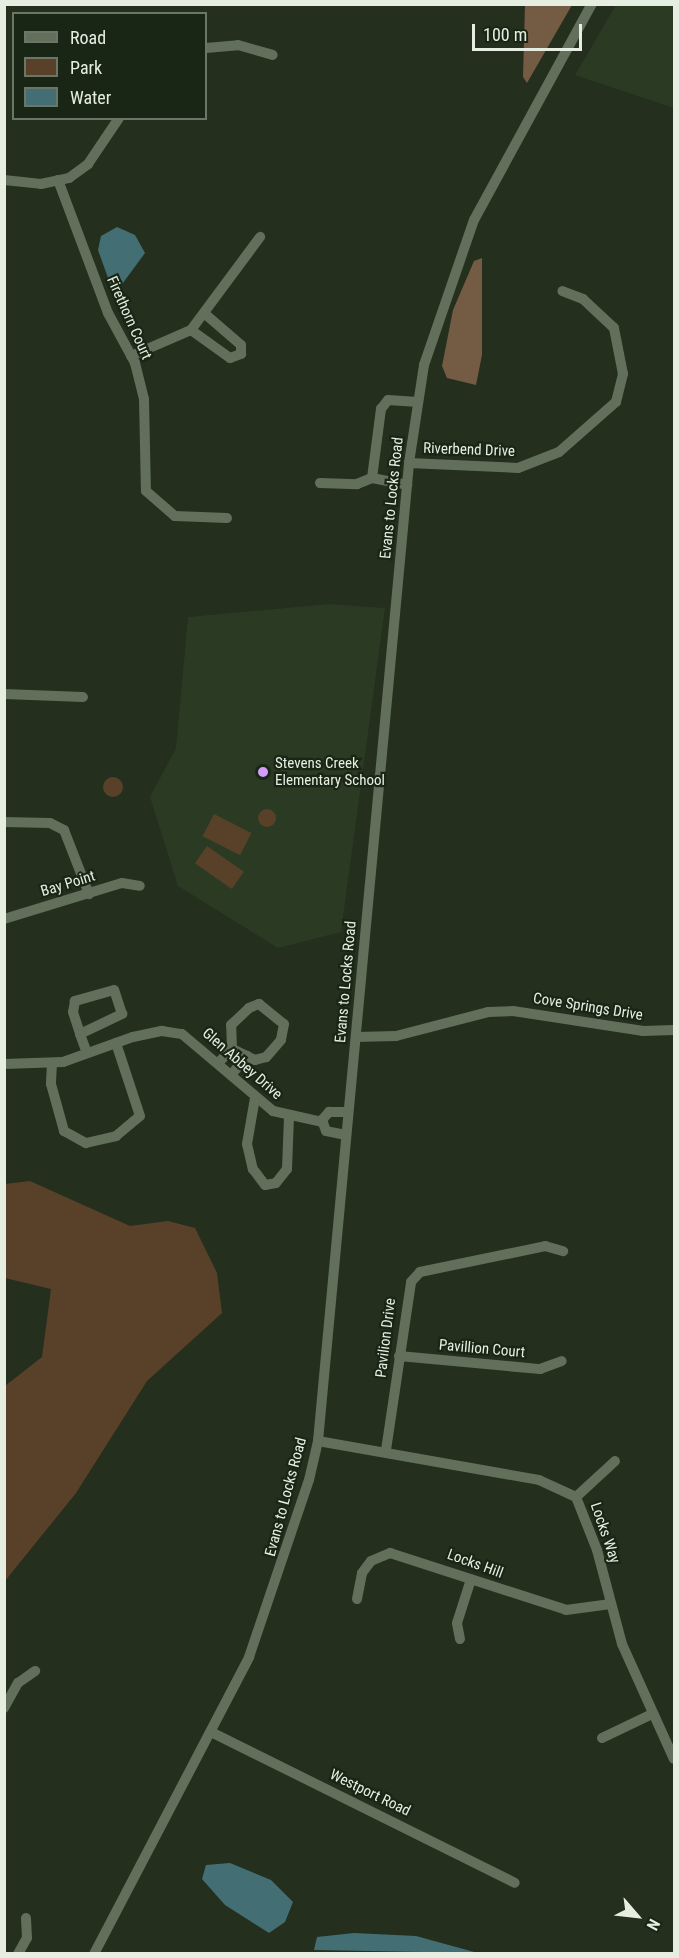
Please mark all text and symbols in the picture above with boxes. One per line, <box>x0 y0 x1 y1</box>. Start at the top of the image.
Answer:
legend <box>12 12 207 120</box>
scale bar <box>475 12 584 50</box>
text: 100 m <box>483 24 527 45</box>
text: Road <box>70 27 106 48</box>
text: Park <box>70 57 102 78</box>
text: Water <box>70 87 111 108</box>
street label: Firethorn Court <box>103 274 155 362</box>
street label: Evans to Locks Road <box>377 436 407 560</box>
street label: Riverbend Drive <box>423 439 515 461</box>
place label: Stevens Creek Elementary School <box>275 754 385 789</box>
marker: Stevens Creek Elementary School <box>256 765 270 779</box>
street label: Bay Point <box>39 867 97 901</box>
street label: Evans to Locks Road <box>332 920 360 1044</box>
street label: Cove Springs Drive <box>532 989 644 1025</box>
street label: Glen Abbey Drive <box>198 1024 286 1104</box>
street label: Pavilion Drive <box>372 1297 400 1379</box>
street label: Pavillion Court <box>438 1336 526 1362</box>
street label: Evans to Locks Road <box>261 1436 311 1558</box>
street label: Locks Way <box>586 1500 624 1566</box>
street label: Locks Hill <box>445 1546 505 1582</box>
street label: Westport Road <box>327 1766 413 1820</box>
north arrow <box>607 1886 667 1946</box>
text: N <box>643 1916 664 1933</box>

